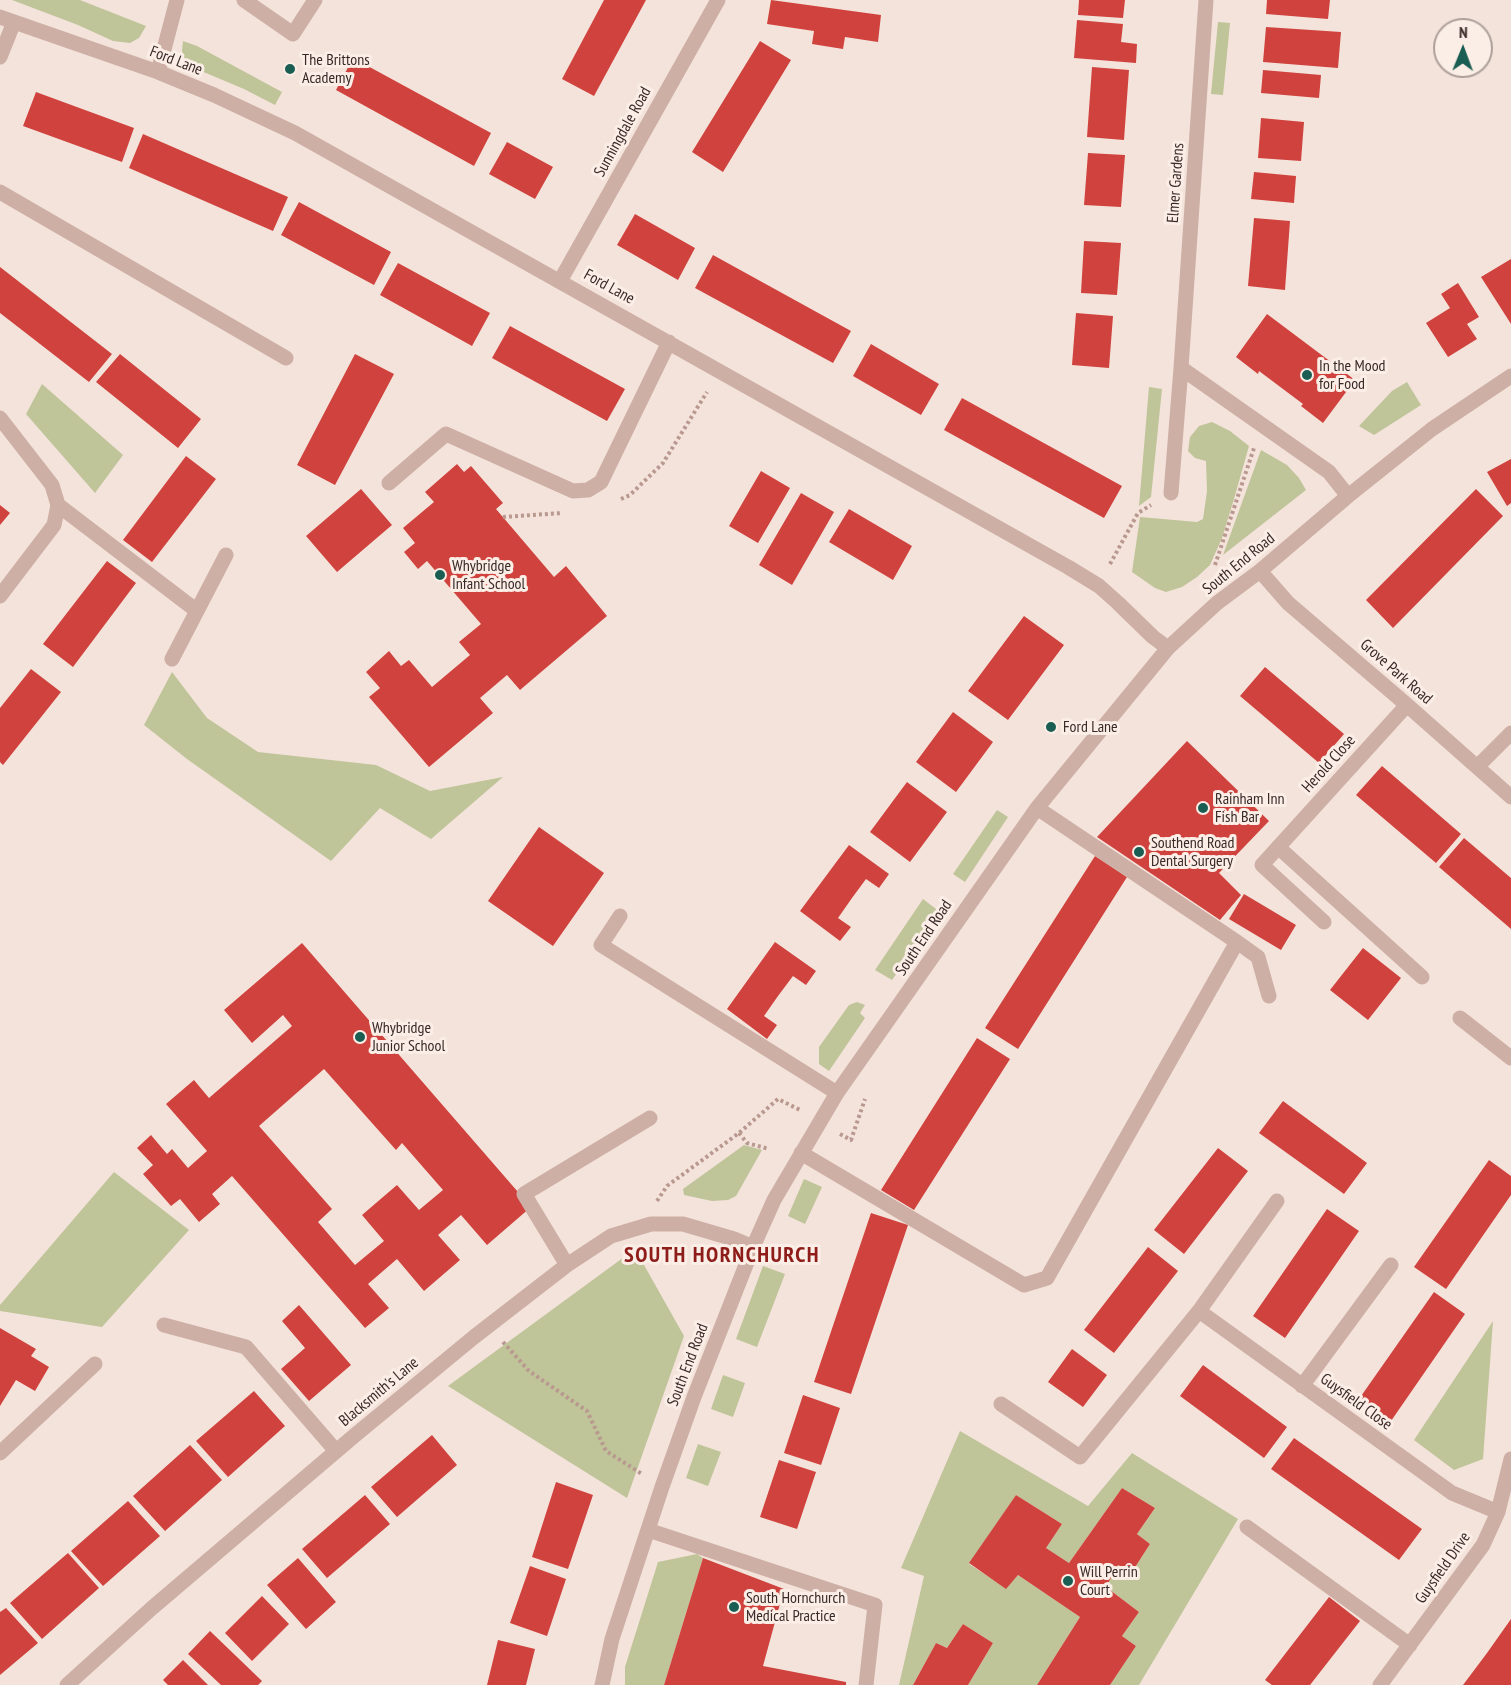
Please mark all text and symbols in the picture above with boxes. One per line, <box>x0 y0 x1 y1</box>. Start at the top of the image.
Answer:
north arrow <box>1433 18 1493 78</box>
text: N <box>1459 22 1468 42</box>
street label: Ford Lane <box>147 42 205 80</box>
place label: The Brittons Academy <box>302 50 370 88</box>
marker: The Brittons Academy <box>283 62 297 76</box>
street label: Sunningdale Road <box>590 84 656 180</box>
street label: Elmer Gardens <box>1164 142 1188 224</box>
street label: Ford Lane <box>580 265 638 309</box>
place label: In the Mood for Food <box>1319 356 1386 394</box>
marker: In the Mood for Food <box>1300 368 1314 382</box>
street label: South End Road <box>1199 529 1279 599</box>
place label: Whybridge Infant School <box>452 556 525 594</box>
marker: Whybridge Infant School <box>433 568 447 582</box>
street label: Grove Park Road <box>1356 635 1436 709</box>
place label: Ford Lane <box>1063 717 1118 737</box>
marker: Ford Lane <box>1044 720 1058 734</box>
street label: Herold Close <box>1298 731 1360 797</box>
place label: Rainham Inn Fish Bar <box>1215 789 1285 827</box>
marker: Rainham Inn Fish Bar <box>1196 801 1210 815</box>
place label: Southend Road Dental Surgery <box>1151 833 1234 871</box>
marker: Southend Road Dental Surgery <box>1132 845 1146 859</box>
street label: South End Road <box>892 897 956 979</box>
place label: Whybridge Junior School <box>372 1018 445 1056</box>
marker: Whybridge Junior School <box>353 1030 367 1044</box>
district label: SOUTH HORNCHURCH <box>624 1243 820 1269</box>
street label: South End Road <box>663 1321 713 1409</box>
street label: Blacksmith's Lane <box>335 1353 423 1431</box>
street label: Guysfield Close <box>1316 1370 1396 1434</box>
street label: Guysfield Drive <box>1411 1529 1475 1607</box>
place label: Will Perrin Court <box>1080 1562 1138 1600</box>
marker: Will Perrin Court <box>1061 1574 1075 1588</box>
place label: South Hornchurch Medical Practice <box>746 1588 845 1626</box>
marker: South Hornchurch Medical Practice <box>727 1600 741 1614</box>

